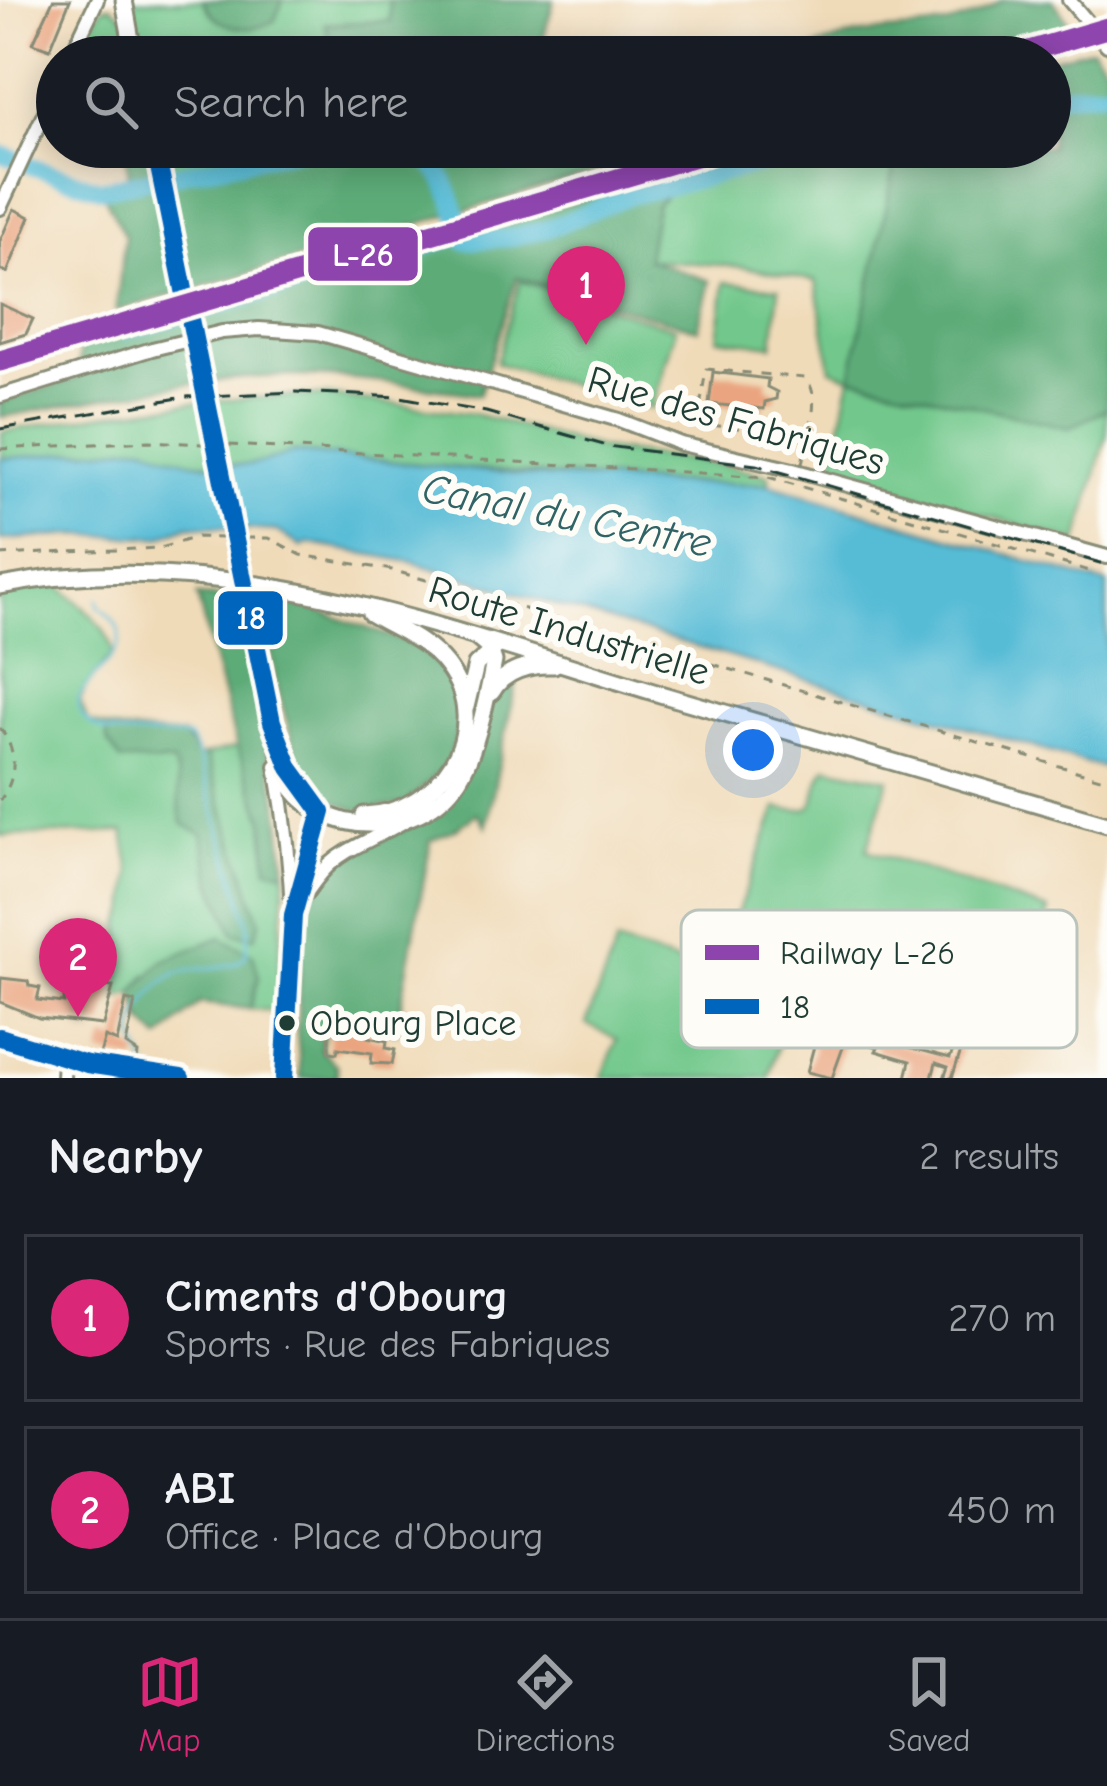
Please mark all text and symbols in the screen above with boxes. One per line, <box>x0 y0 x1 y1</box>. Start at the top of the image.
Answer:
search box <box>36 36 1071 168</box>
icon: search <box>78 69 144 135</box>
text: Search here <box>174 76 408 128</box>
line badge: L-26 <box>306 225 420 283</box>
text: L-26 <box>332 236 394 274</box>
pin: 1 <box>547 246 625 345</box>
street label: Rue des Fabriques <box>582 357 890 485</box>
water label: Canal du Centre <box>418 464 716 568</box>
street label: Route Industrielle <box>423 567 715 695</box>
line badge: 18 <box>216 589 285 647</box>
text: 18 <box>236 599 266 637</box>
your location <box>723 720 783 780</box>
legend <box>681 910 1077 1048</box>
pin: 2 <box>39 918 117 1017</box>
text: Railway L-26 <box>780 934 955 972</box>
text: 18 <box>780 988 810 1026</box>
place label: Obourg Place <box>310 1003 516 1044</box>
marker: Obourg Place <box>276 1012 298 1034</box>
text: Nearby <box>48 1127 202 1186</box>
text: 2 results <box>919 1134 1059 1179</box>
text: Ciments d'Obourg <box>165 1270 508 1322</box>
text: 1 <box>82 1296 98 1341</box>
text: 270 m <box>948 1296 1056 1341</box>
text: Sports · Rue des Fabriques <box>165 1322 610 1367</box>
text: ABI <box>165 1462 236 1514</box>
text: 2 <box>80 1488 100 1533</box>
text: 450 m <box>947 1488 1056 1533</box>
text: Office · Place d'Obourg <box>165 1514 544 1559</box>
tab: Map <box>137 1649 203 1759</box>
tab: Directions <box>476 1649 615 1759</box>
tab: Saved <box>888 1649 970 1759</box>

